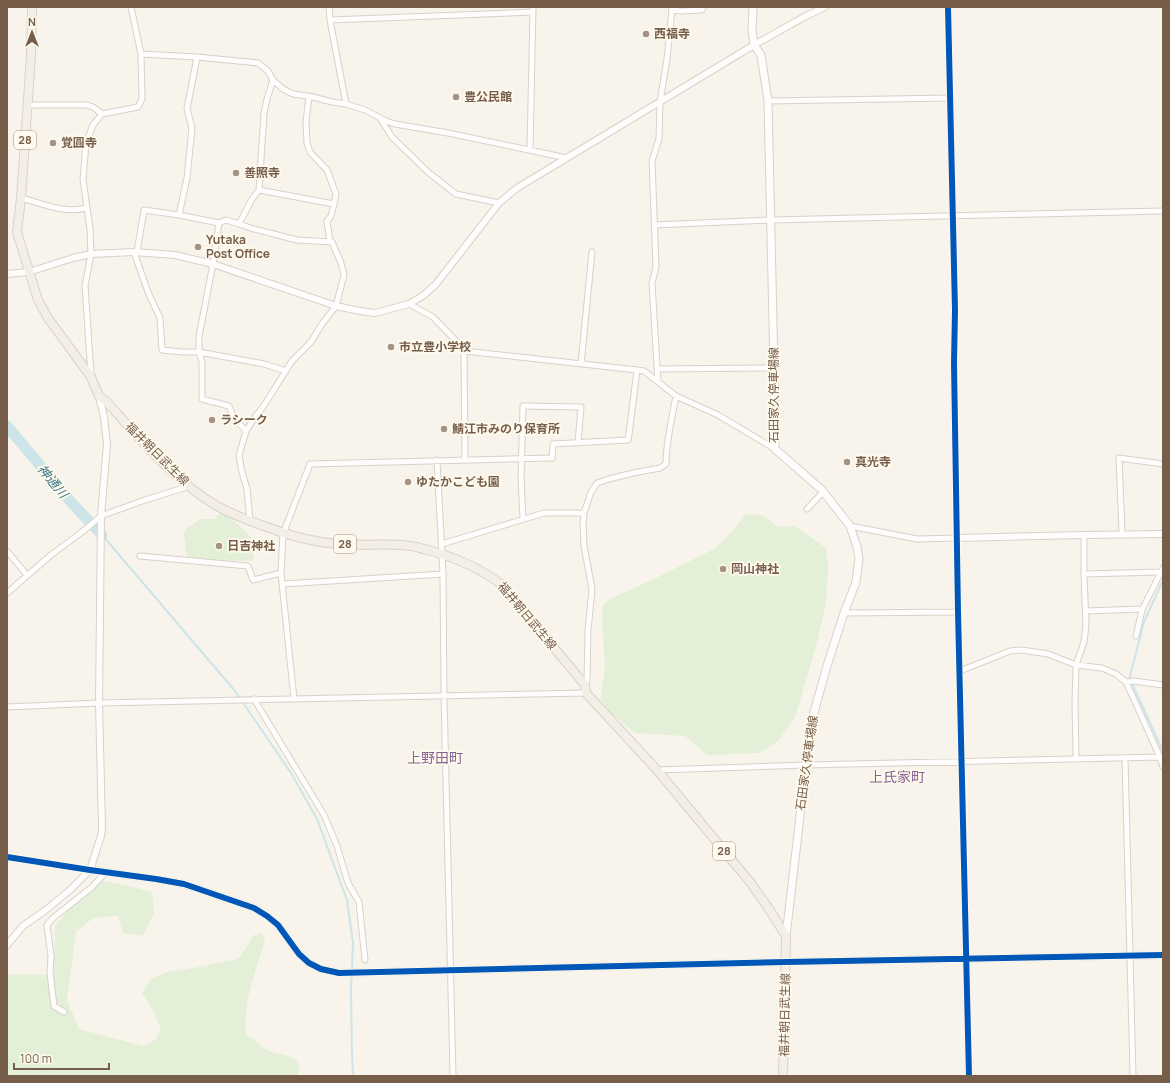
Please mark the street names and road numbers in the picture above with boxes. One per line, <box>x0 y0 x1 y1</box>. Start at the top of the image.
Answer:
road number: 28 <box>14 131 36 149</box>
street label: 石田家久停車場線 <box>765 347 782 443</box>
street label: 福井朝日武生線 <box>122 418 193 489</box>
road number: 28 <box>334 535 356 553</box>
street label: 福井朝日武生線 <box>494 578 561 653</box>
street label: 石田家久停車場線 <box>791 714 822 812</box>
road number: 28 <box>713 842 735 860</box>
street label: 福井朝日武生線 <box>775 973 794 1057</box>

